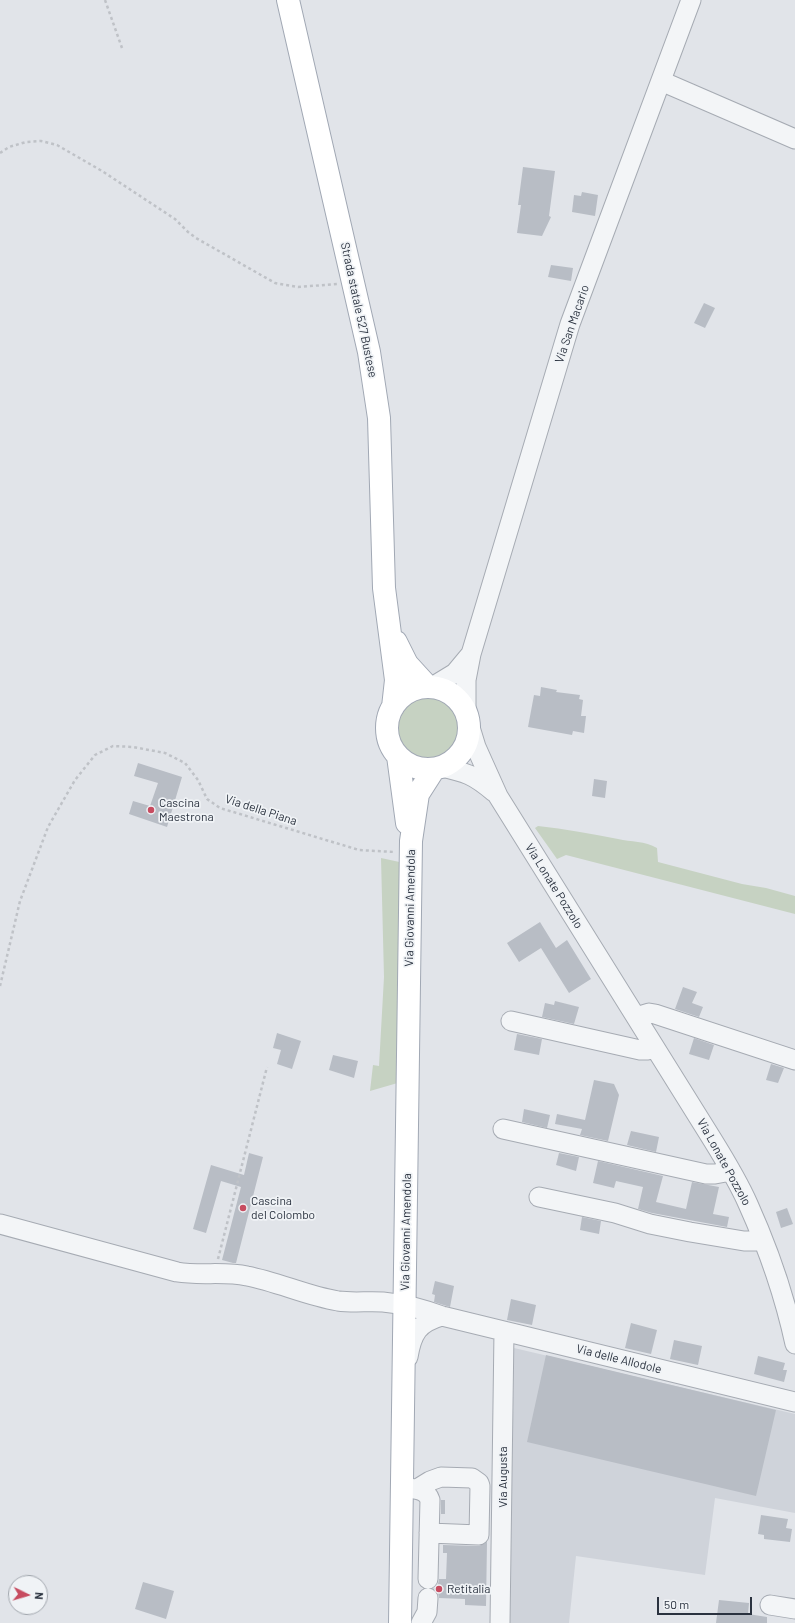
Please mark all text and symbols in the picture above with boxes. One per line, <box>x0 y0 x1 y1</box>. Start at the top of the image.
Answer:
street label: Strada statale 527 Bustese <box>338 241 380 379</box>
street label: Via San Macario <box>552 283 592 365</box>
street label: Via della Piana <box>223 792 299 828</box>
place label: Cascina Maestrona <box>159 796 214 824</box>
marker: Cascina Maestrona <box>146 805 156 815</box>
street label: Via Lonate Pozzolo <box>522 841 586 931</box>
street label: Via Giovanni Amendola <box>402 849 418 967</box>
street label: Via Lonate Pozzolo <box>694 1116 754 1208</box>
street label: Via Giovanni Amendola <box>398 1173 414 1291</box>
place label: Cascina del Colombo <box>251 1194 315 1222</box>
marker: Cascina del Colombo <box>238 1203 248 1213</box>
street label: Via delle Allodole <box>575 1341 663 1377</box>
street label: Via Augusta <box>496 1446 510 1508</box>
north arrow <box>8 1575 48 1615</box>
place label: Retitalia <box>447 1582 490 1596</box>
marker: Retitalia <box>434 1584 444 1594</box>
scale bar <box>659 1589 754 1615</box>
text: N <box>33 1592 46 1600</box>
text: 50 m <box>664 1597 689 1611</box>

